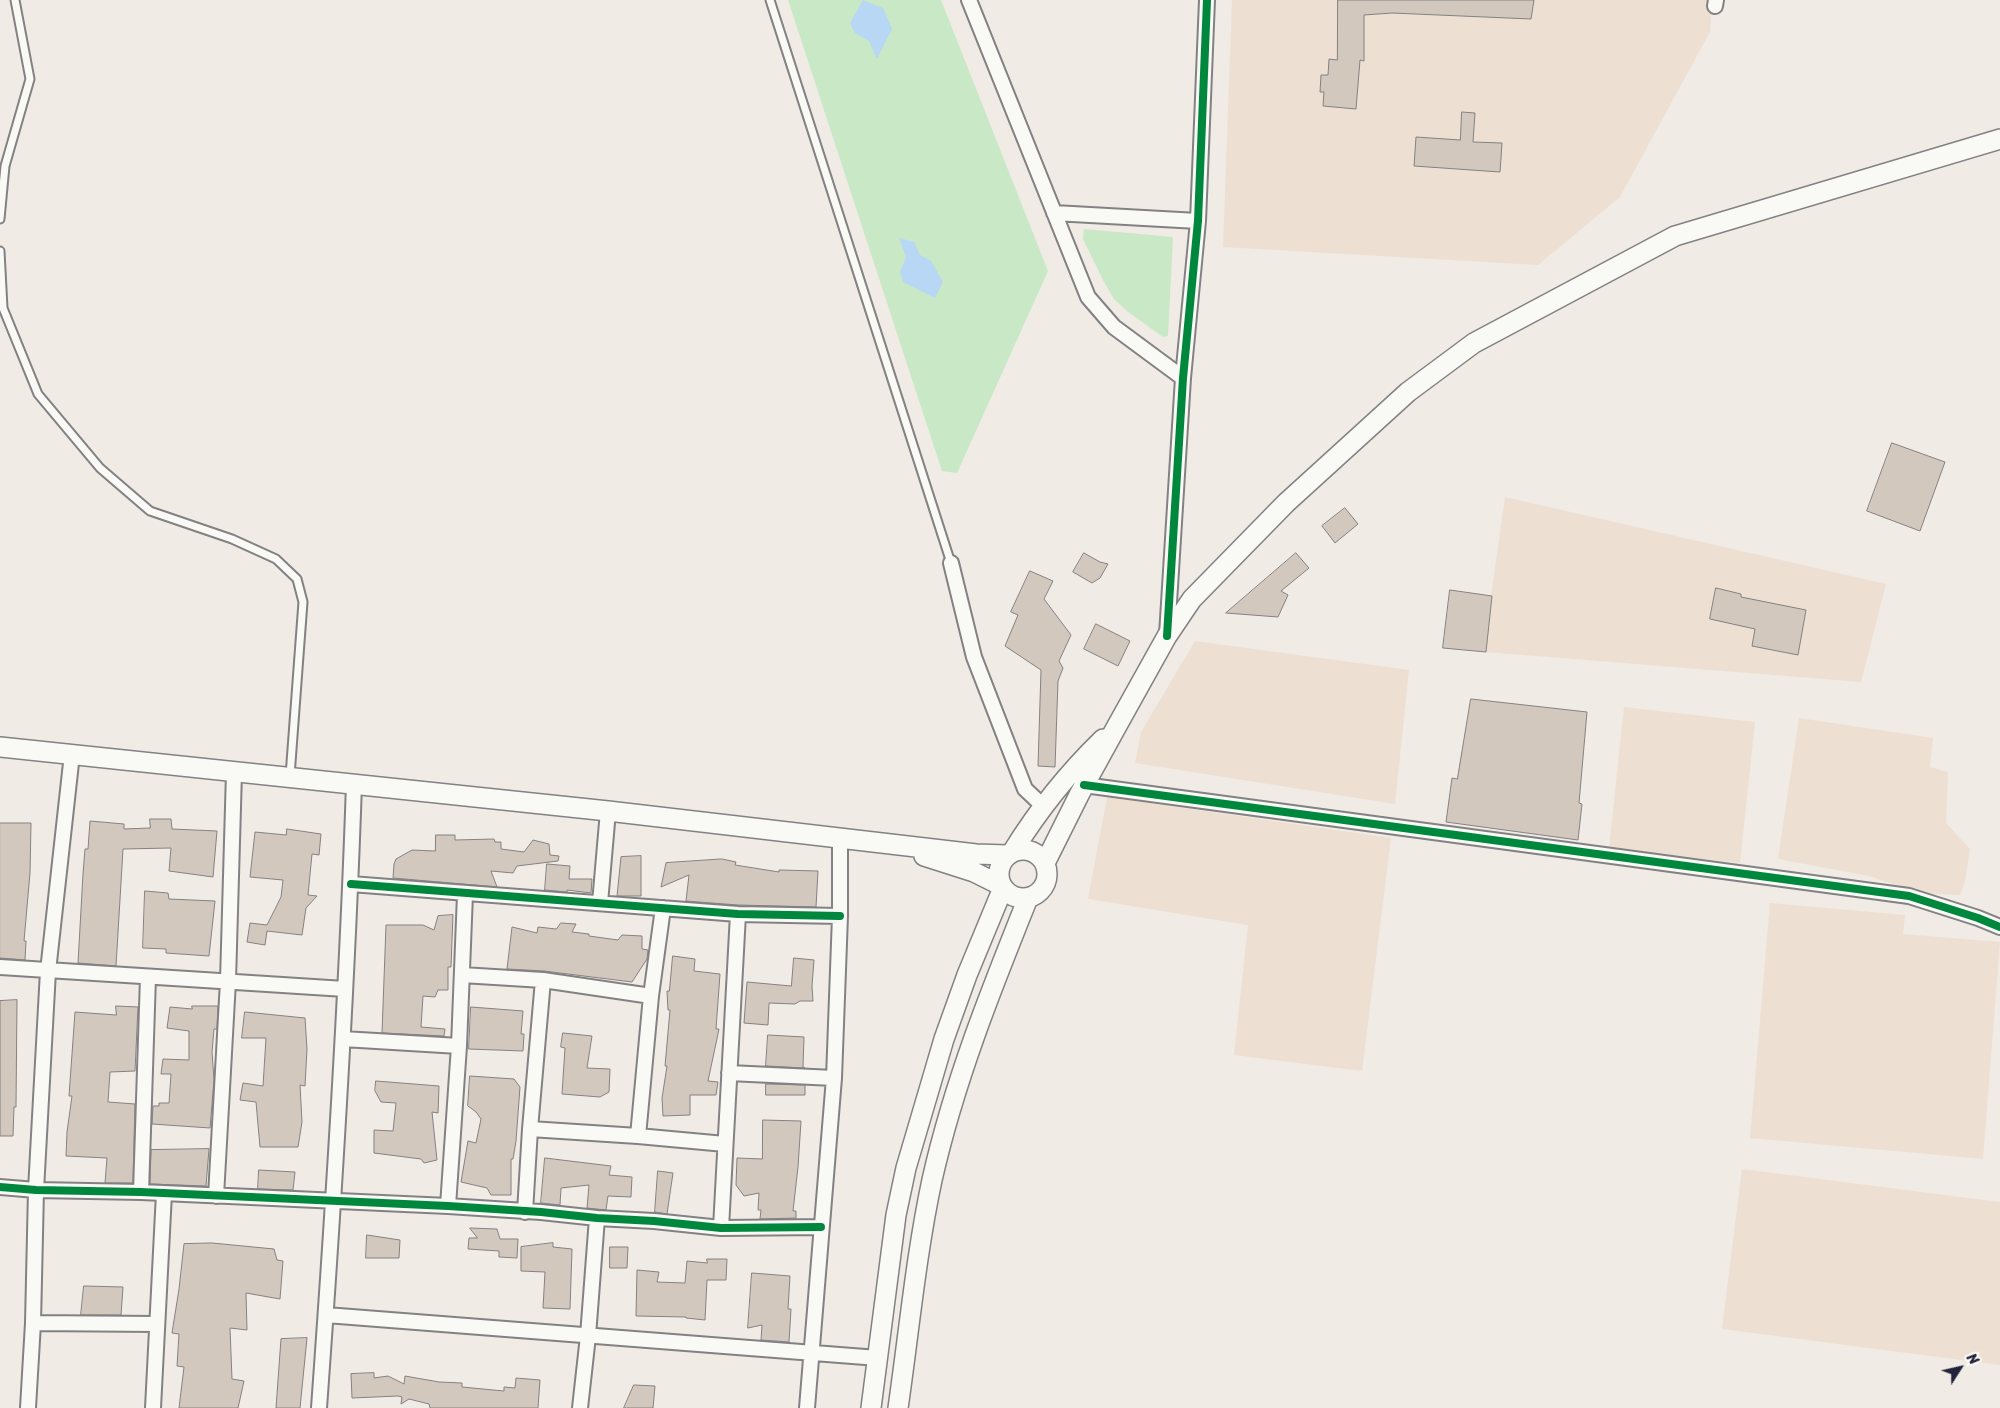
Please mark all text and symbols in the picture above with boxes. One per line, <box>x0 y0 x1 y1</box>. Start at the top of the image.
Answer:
north arrow <box>1935 1343 1985 1393</box>
text: N <box>1960 1348 1986 1370</box>

